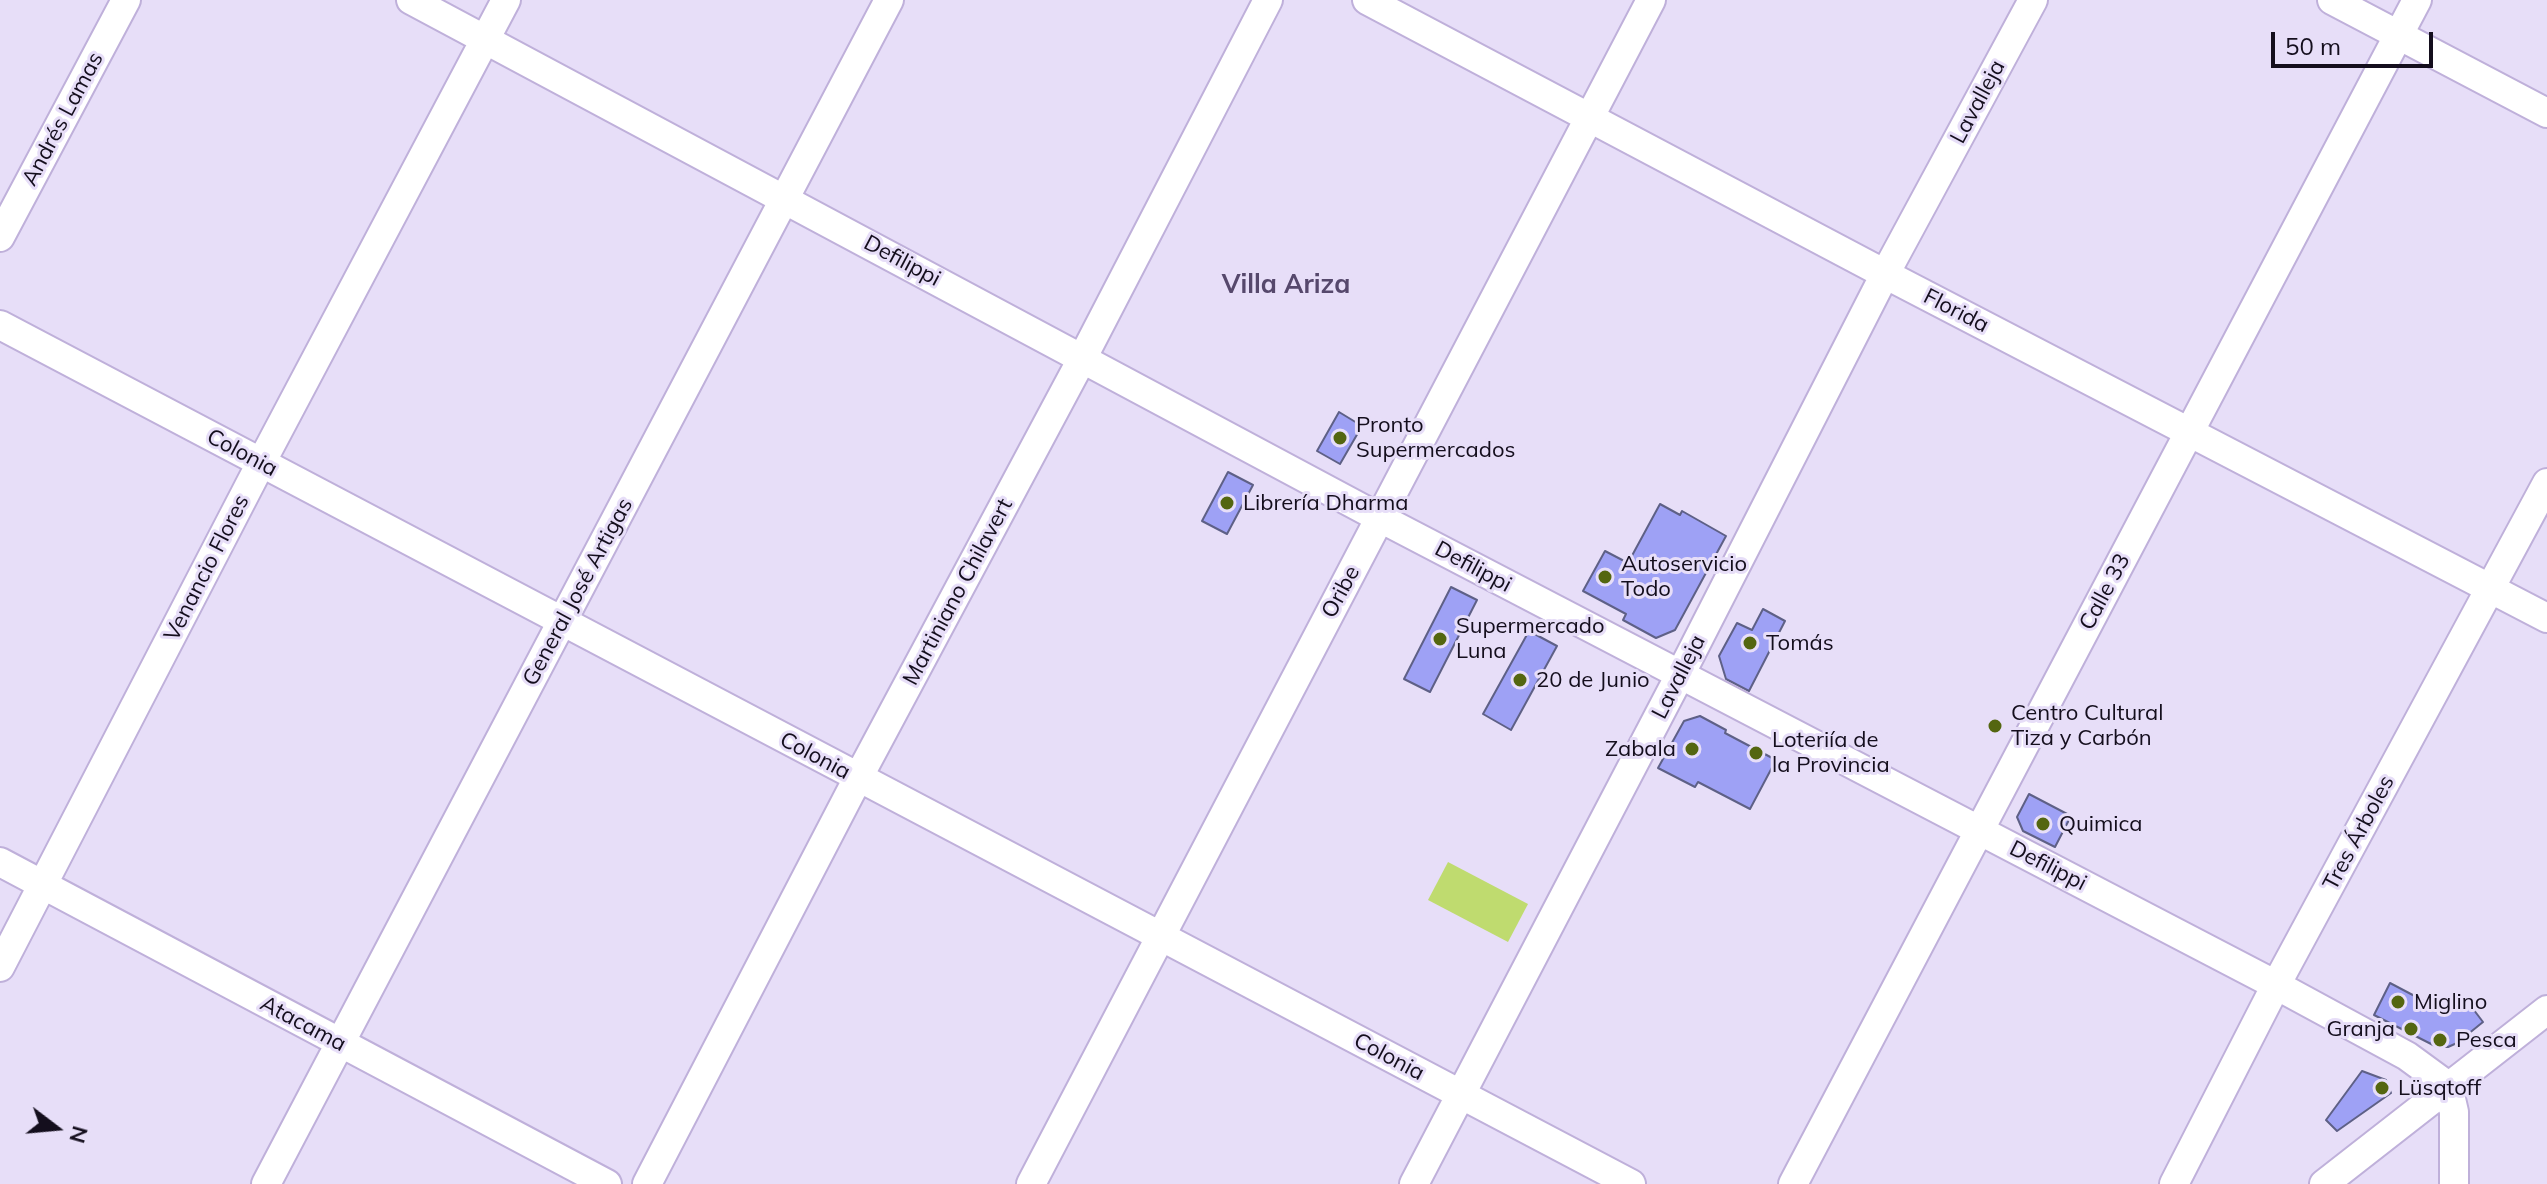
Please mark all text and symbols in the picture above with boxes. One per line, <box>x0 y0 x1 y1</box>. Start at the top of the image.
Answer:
scale bar <box>2275 16 2437 66</box>
text: 50 m <box>2285 31 2341 61</box>
street label: Andrés Lamas <box>17 48 109 190</box>
street label: Lavalleja <box>1945 56 2011 148</box>
street label: Defilippi <box>859 230 945 292</box>
district label: Villa Ariza <box>1222 269 1350 301</box>
street label: Florida <box>1919 283 1993 339</box>
place label: Pronto Supermercados <box>1356 412 1515 464</box>
street label: Colonia <box>202 424 282 482</box>
marker: Pronto Supermercados <box>1331 429 1349 447</box>
place label: Librería Dharma <box>1243 490 1408 516</box>
street label: Venancio Flores <box>159 491 255 645</box>
street label: General José Artigas <box>517 494 639 690</box>
street label: Martiniano Chilavert <box>898 494 1018 690</box>
marker: Librería Dharma <box>1218 494 1236 512</box>
street label: Defilippi <box>1430 536 1516 598</box>
street label: Calle 33 <box>2074 549 2136 635</box>
place label: Autoservicio Todo <box>1621 551 1747 602</box>
street label: Oribe <box>1316 561 1366 623</box>
marker: Autoservicio Todo <box>1596 568 1614 586</box>
place label: Supermercado Luna <box>1456 613 1604 664</box>
marker: Supermercado Luna <box>1431 630 1449 648</box>
place label: Tomás <box>1766 630 1834 656</box>
street label: Lavalleja <box>1647 631 1711 723</box>
marker: Tomás <box>1741 634 1759 652</box>
place label: 20 de Junio <box>1536 667 1650 693</box>
marker: 20 de Junio <box>1511 671 1529 689</box>
place label: Centro Cultural Tiza y Carbón <box>2011 700 2163 752</box>
marker: Centro Cultural Tiza y Carbón <box>1986 717 2004 735</box>
street label: Colonia <box>775 727 855 785</box>
place label: Loteriía de la Provincia <box>1772 727 1890 778</box>
place label: Zabala <box>1605 736 1676 762</box>
marker: Zabala <box>1683 740 1701 758</box>
marker: Loteriía de la Provincia <box>1747 744 1765 762</box>
street label: Tres Árboles <box>2318 771 2400 895</box>
place label: Quimica <box>2059 811 2142 837</box>
marker: Quimica <box>2034 815 2052 833</box>
street label: Defilippi <box>2005 835 2091 897</box>
place label: Miglino <box>2414 989 2487 1015</box>
street label: Atacama <box>256 990 350 1058</box>
marker: Miglino <box>2389 993 2407 1011</box>
place label: Granja <box>2327 1016 2395 1042</box>
marker: Granja <box>2402 1020 2420 1038</box>
place label: Pesca <box>2456 1027 2517 1053</box>
street label: Colonia <box>1349 1028 1429 1086</box>
marker: Pesca <box>2431 1031 2449 1049</box>
place label: Lüsqtoff <box>2398 1075 2481 1101</box>
marker: Lüsqtoff <box>2373 1079 2391 1097</box>
north arrow <box>16 1088 96 1168</box>
text: N <box>63 1123 95 1146</box>

